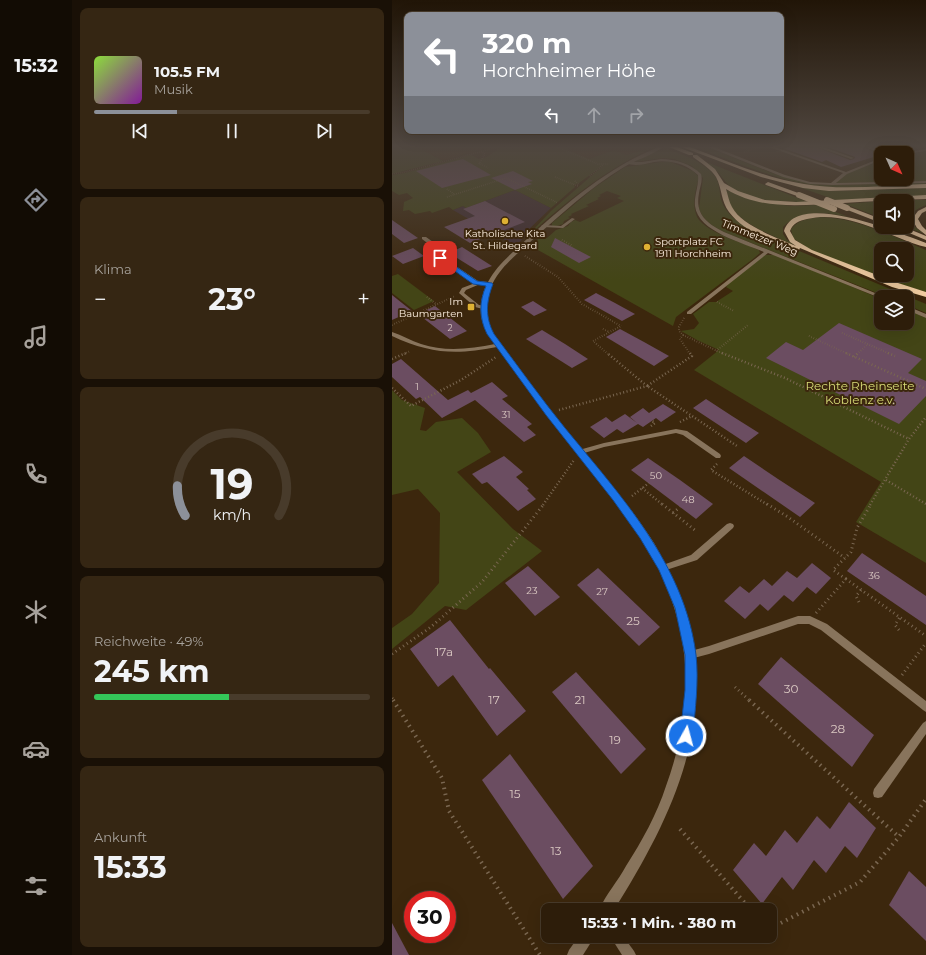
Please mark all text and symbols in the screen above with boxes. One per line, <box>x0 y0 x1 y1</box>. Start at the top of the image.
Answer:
text: 320 m <box>482 26 571 60</box>
icon: left <box>416 28 468 80</box>
text: 15:32 <box>14 55 58 77</box>
text: Horchheimer Höhe <box>482 60 656 82</box>
text: 105.5 FM <box>154 62 220 81</box>
text: Musik <box>154 81 193 97</box>
icon: left <box>541 104 563 126</box>
icon: ahead <box>583 104 605 126</box>
icon: right <box>625 104 647 126</box>
icon: previous <box>129 120 151 142</box>
icon: pause <box>221 120 243 142</box>
icon: next <box>313 120 335 142</box>
north arrow <box>874 146 914 186</box>
map controls <box>874 146 914 330</box>
icon: directions <box>22 186 50 214</box>
button: sound <box>874 194 914 234</box>
marker: Katholische Kita St. Hildegard <box>500 216 510 226</box>
street label: Timmetzer Weg <box>720 216 800 259</box>
place label: Katholische Kita St. Hildegard <box>465 227 545 252</box>
place label: Sportplatz FC 1911 Horchheim <box>655 235 731 260</box>
pin <box>423 241 457 275</box>
marker: Sportplatz FC 1911 Horchheim <box>642 242 652 252</box>
button: search <box>874 242 914 282</box>
icon: arrive <box>429 247 451 269</box>
text: Klima <box>94 261 132 277</box>
text: 23° <box>208 281 256 318</box>
text: − <box>94 286 107 313</box>
text: + <box>357 286 370 313</box>
button: layers <box>874 290 914 330</box>
place label: Im Baumgarten <box>399 295 463 320</box>
marker: Im Baumgarten <box>466 302 476 312</box>
house number: 2 <box>447 322 453 333</box>
icon: music <box>22 323 50 351</box>
park label: Rechte Rheinseite Koblenz e.v. <box>805 378 915 407</box>
house number: 1 <box>415 380 419 393</box>
house number: 31 <box>501 408 511 421</box>
text: 19 <box>211 458 253 508</box>
icon: phone <box>22 460 50 488</box>
house number: 50 <box>650 469 663 482</box>
house number: 48 <box>681 493 695 506</box>
text: km/h <box>213 505 251 523</box>
house number: 36 <box>868 569 880 582</box>
house number: 23 <box>526 584 538 597</box>
house number: 27 <box>596 585 608 598</box>
icon: climate <box>22 598 50 626</box>
house number: 25 <box>626 613 640 628</box>
text: Reichweite · 49% <box>94 633 203 649</box>
house number: 17a <box>435 644 453 659</box>
text: 245 km <box>94 653 209 690</box>
house number: 30 <box>784 681 798 696</box>
house number: 17 <box>488 692 500 707</box>
house number: 21 <box>574 692 586 707</box>
position arrow <box>665 715 707 757</box>
house number: 28 <box>831 721 846 736</box>
house number: 19 <box>609 732 621 747</box>
icon: car <box>22 735 50 763</box>
house number: 15 <box>509 786 521 801</box>
text: Ankunft <box>94 829 147 845</box>
house number: 13 <box>550 843 562 858</box>
text: 15:33 <box>94 849 167 886</box>
icon: filters <box>22 872 50 900</box>
speed limit sign: 30 <box>404 891 456 943</box>
text: 15:33 · 1 Min. · 380 m <box>582 913 736 932</box>

